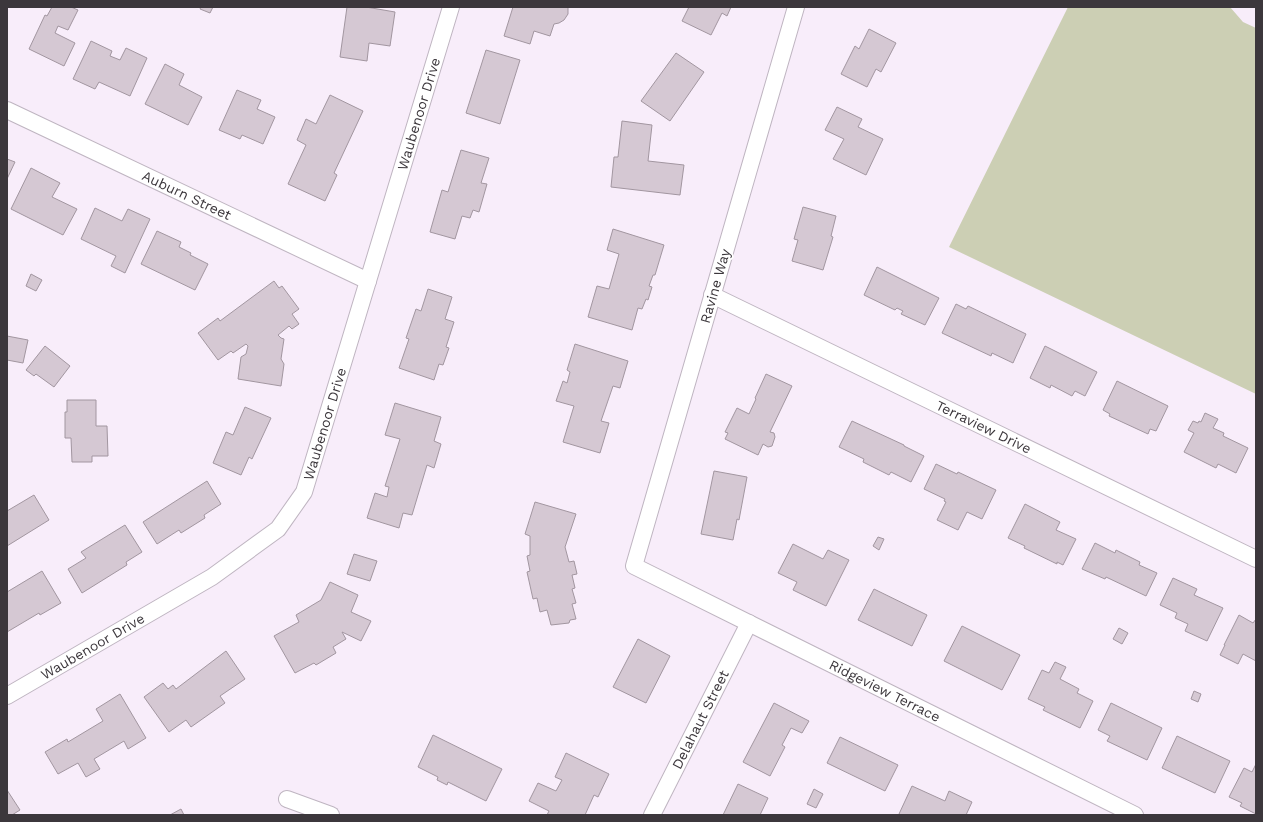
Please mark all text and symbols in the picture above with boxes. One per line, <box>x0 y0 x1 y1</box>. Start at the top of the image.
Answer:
street label: Waubenoor Drive <box>394 56 443 172</box>
street label: Auburn Street <box>140 167 234 223</box>
street label: Ravine Way <box>697 246 733 325</box>
street label: Waubenoor Drive <box>300 366 349 482</box>
street label: Terraview Drive <box>933 397 1034 457</box>
street label: Waubenoor Drive <box>38 610 147 683</box>
street label: Ridgeview Terrace <box>827 656 943 725</box>
street label: Delahaut Street <box>669 667 732 772</box>

